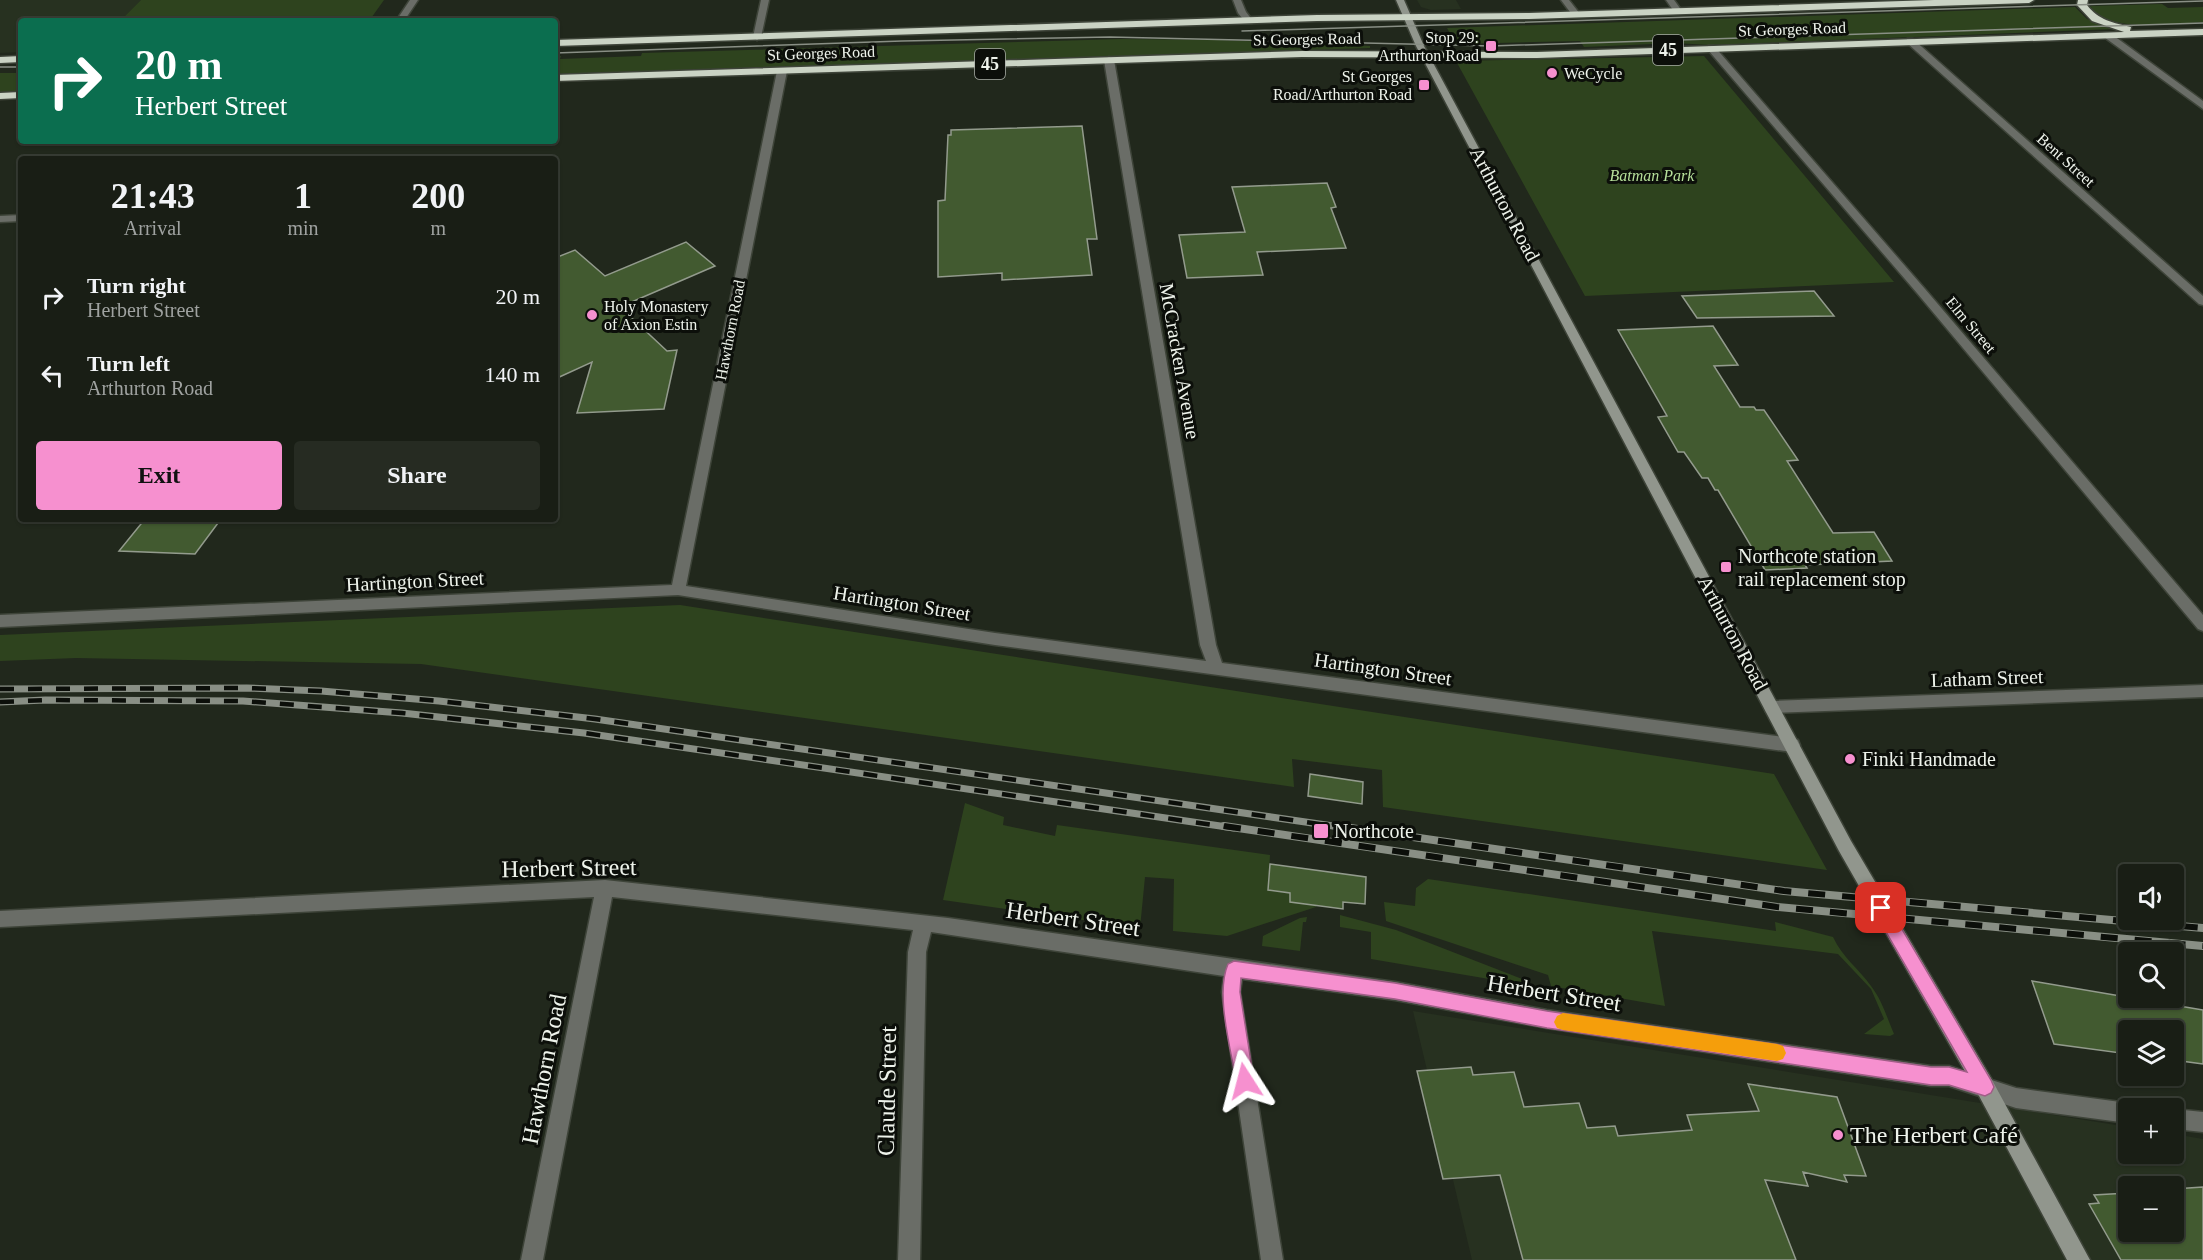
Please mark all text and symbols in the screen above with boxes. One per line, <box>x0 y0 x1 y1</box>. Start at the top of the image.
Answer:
street label: St Georges Road <box>1738 19 1846 40</box>
place label: Stop 29: Arthurton Road <box>1378 29 1479 64</box>
street label: St Georges Road <box>1253 30 1361 49</box>
road number: 45 <box>1653 35 1683 65</box>
marker: Stop 29: Arthurton Road <box>1484 39 1498 53</box>
icon: right <box>36 42 114 120</box>
text: 20 m <box>135 42 223 88</box>
street label: St Georges Road <box>767 43 875 64</box>
road number: 45 <box>975 49 1005 79</box>
place label: WeCycle <box>1564 65 1622 83</box>
marker: WeCycle <box>1545 66 1559 80</box>
place label: St Georges Road/Arthurton Road <box>1273 68 1412 103</box>
marker: St Georges Road/Arthurton Road <box>1417 78 1431 92</box>
text: Herbert Street <box>135 91 287 121</box>
street label: Bent Street <box>2034 130 2099 191</box>
street label: Arthurton Road <box>1466 143 1544 265</box>
park label: Batman Park <box>1610 167 1695 184</box>
text: 21:43 <box>111 176 195 216</box>
text: 1 <box>294 176 312 216</box>
text: 200 <box>411 176 465 216</box>
text: Arrival <box>124 217 182 239</box>
text: min <box>287 217 319 239</box>
text: m <box>431 217 446 239</box>
text: Turn right <box>87 273 186 298</box>
street label: Hawthorn Road <box>712 278 748 382</box>
icon: right <box>36 281 69 314</box>
street label: McCracken Avenue <box>1155 281 1205 441</box>
text: 20 m <box>495 284 540 309</box>
street label: Elm Street <box>1943 293 2000 357</box>
place label: Holy Monastery of Axion Estin <box>604 298 708 333</box>
text: Herbert Street <box>87 299 200 321</box>
marker: Holy Monastery of Axion Estin <box>585 308 599 322</box>
text: Turn left <box>87 351 170 376</box>
icon: left <box>36 359 69 392</box>
text: 140 m <box>484 362 540 387</box>
text: Arthurton Road <box>87 377 213 399</box>
button: Exit <box>36 441 282 510</box>
button: Share <box>294 441 540 510</box>
place label: Northcote station rail replacement stop <box>1738 545 1906 591</box>
marker: Northcote station rail replacement stop <box>1719 560 1733 574</box>
street label: Hartington Street <box>345 566 485 597</box>
street label: Arthurton Road <box>1694 572 1772 694</box>
street label: Hartington Street <box>832 581 972 626</box>
street label: Hartington Street <box>1313 648 1453 691</box>
street label: Latham Street <box>1930 665 2044 691</box>
place label: Finki Handmade <box>1862 748 1996 770</box>
marker: Finki Handmade <box>1843 752 1857 766</box>
place label: Northcote <box>1334 820 1414 842</box>
marker: Northcote <box>1312 822 1330 840</box>
street label: Herbert Street <box>501 854 637 882</box>
map controls <box>2118 864 2184 1242</box>
button: sound <box>2118 864 2184 930</box>
pin <box>1855 882 1906 933</box>
icon: arrive <box>1864 891 1897 924</box>
street label: Herbert Street <box>1004 897 1142 941</box>
button: search <box>2118 942 2184 1008</box>
street label: Herbert Street <box>1485 970 1623 1016</box>
street label: Hawthorn Road <box>517 992 571 1146</box>
button: layers <box>2118 1020 2184 1086</box>
street label: Claude Street <box>873 1025 901 1156</box>
position arrow <box>1213 1049 1277 1113</box>
button: + <box>2118 1098 2184 1164</box>
place label: The Herbert Café <box>1850 1122 2018 1148</box>
marker: The Herbert Café <box>1831 1128 1845 1142</box>
button: − <box>2118 1176 2184 1242</box>

